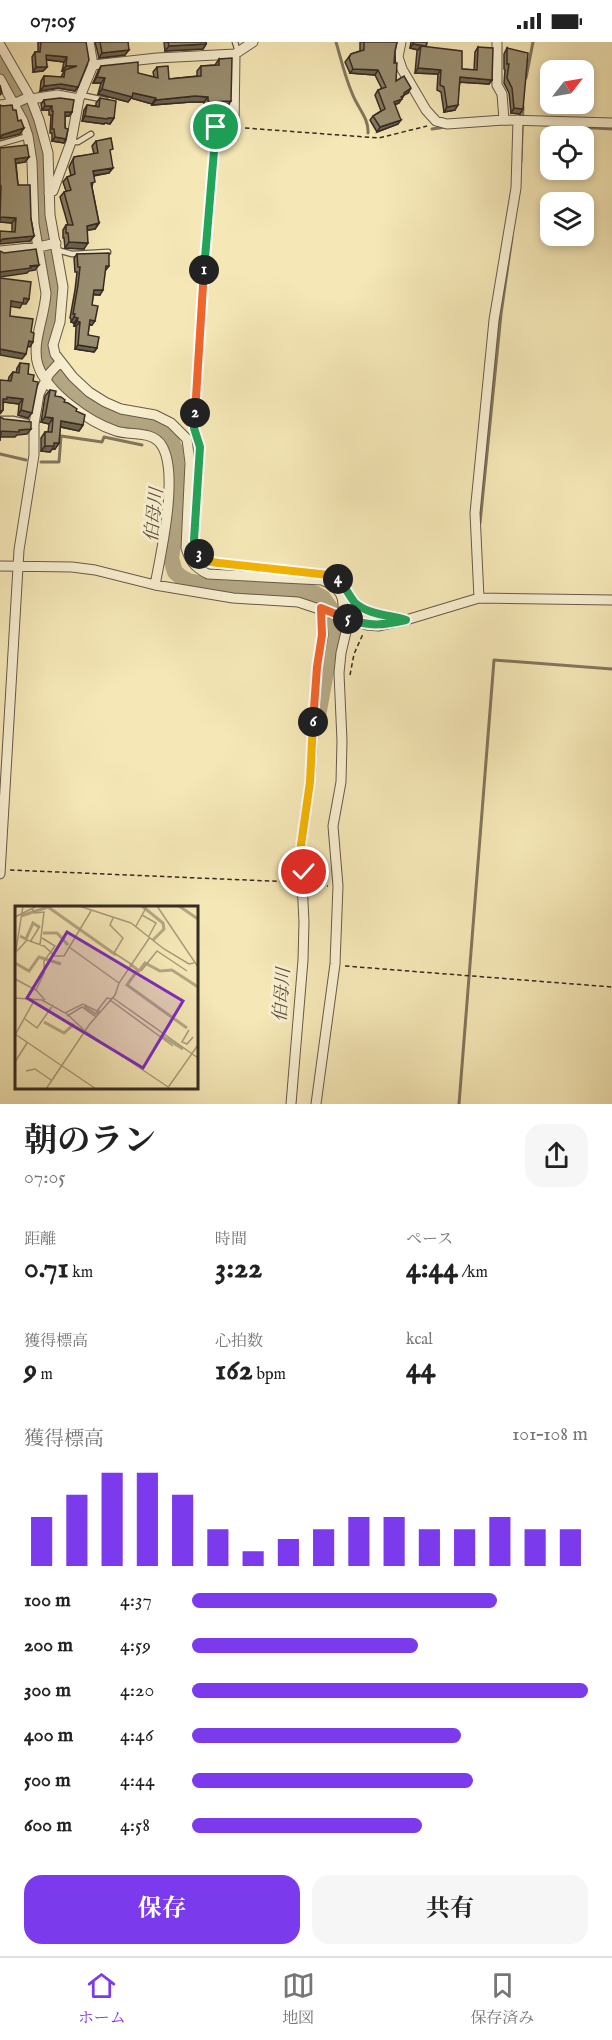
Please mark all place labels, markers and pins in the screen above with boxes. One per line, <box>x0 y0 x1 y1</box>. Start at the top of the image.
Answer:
pin <box>190 101 241 152</box>
pin: 1 <box>189 255 219 285</box>
pin: 2 <box>180 398 210 428</box>
pin: 3 <box>184 539 214 569</box>
pin: 4 <box>323 564 353 594</box>
pin: 5 <box>333 604 363 634</box>
pin: 6 <box>298 707 328 737</box>
pin <box>278 846 329 897</box>

